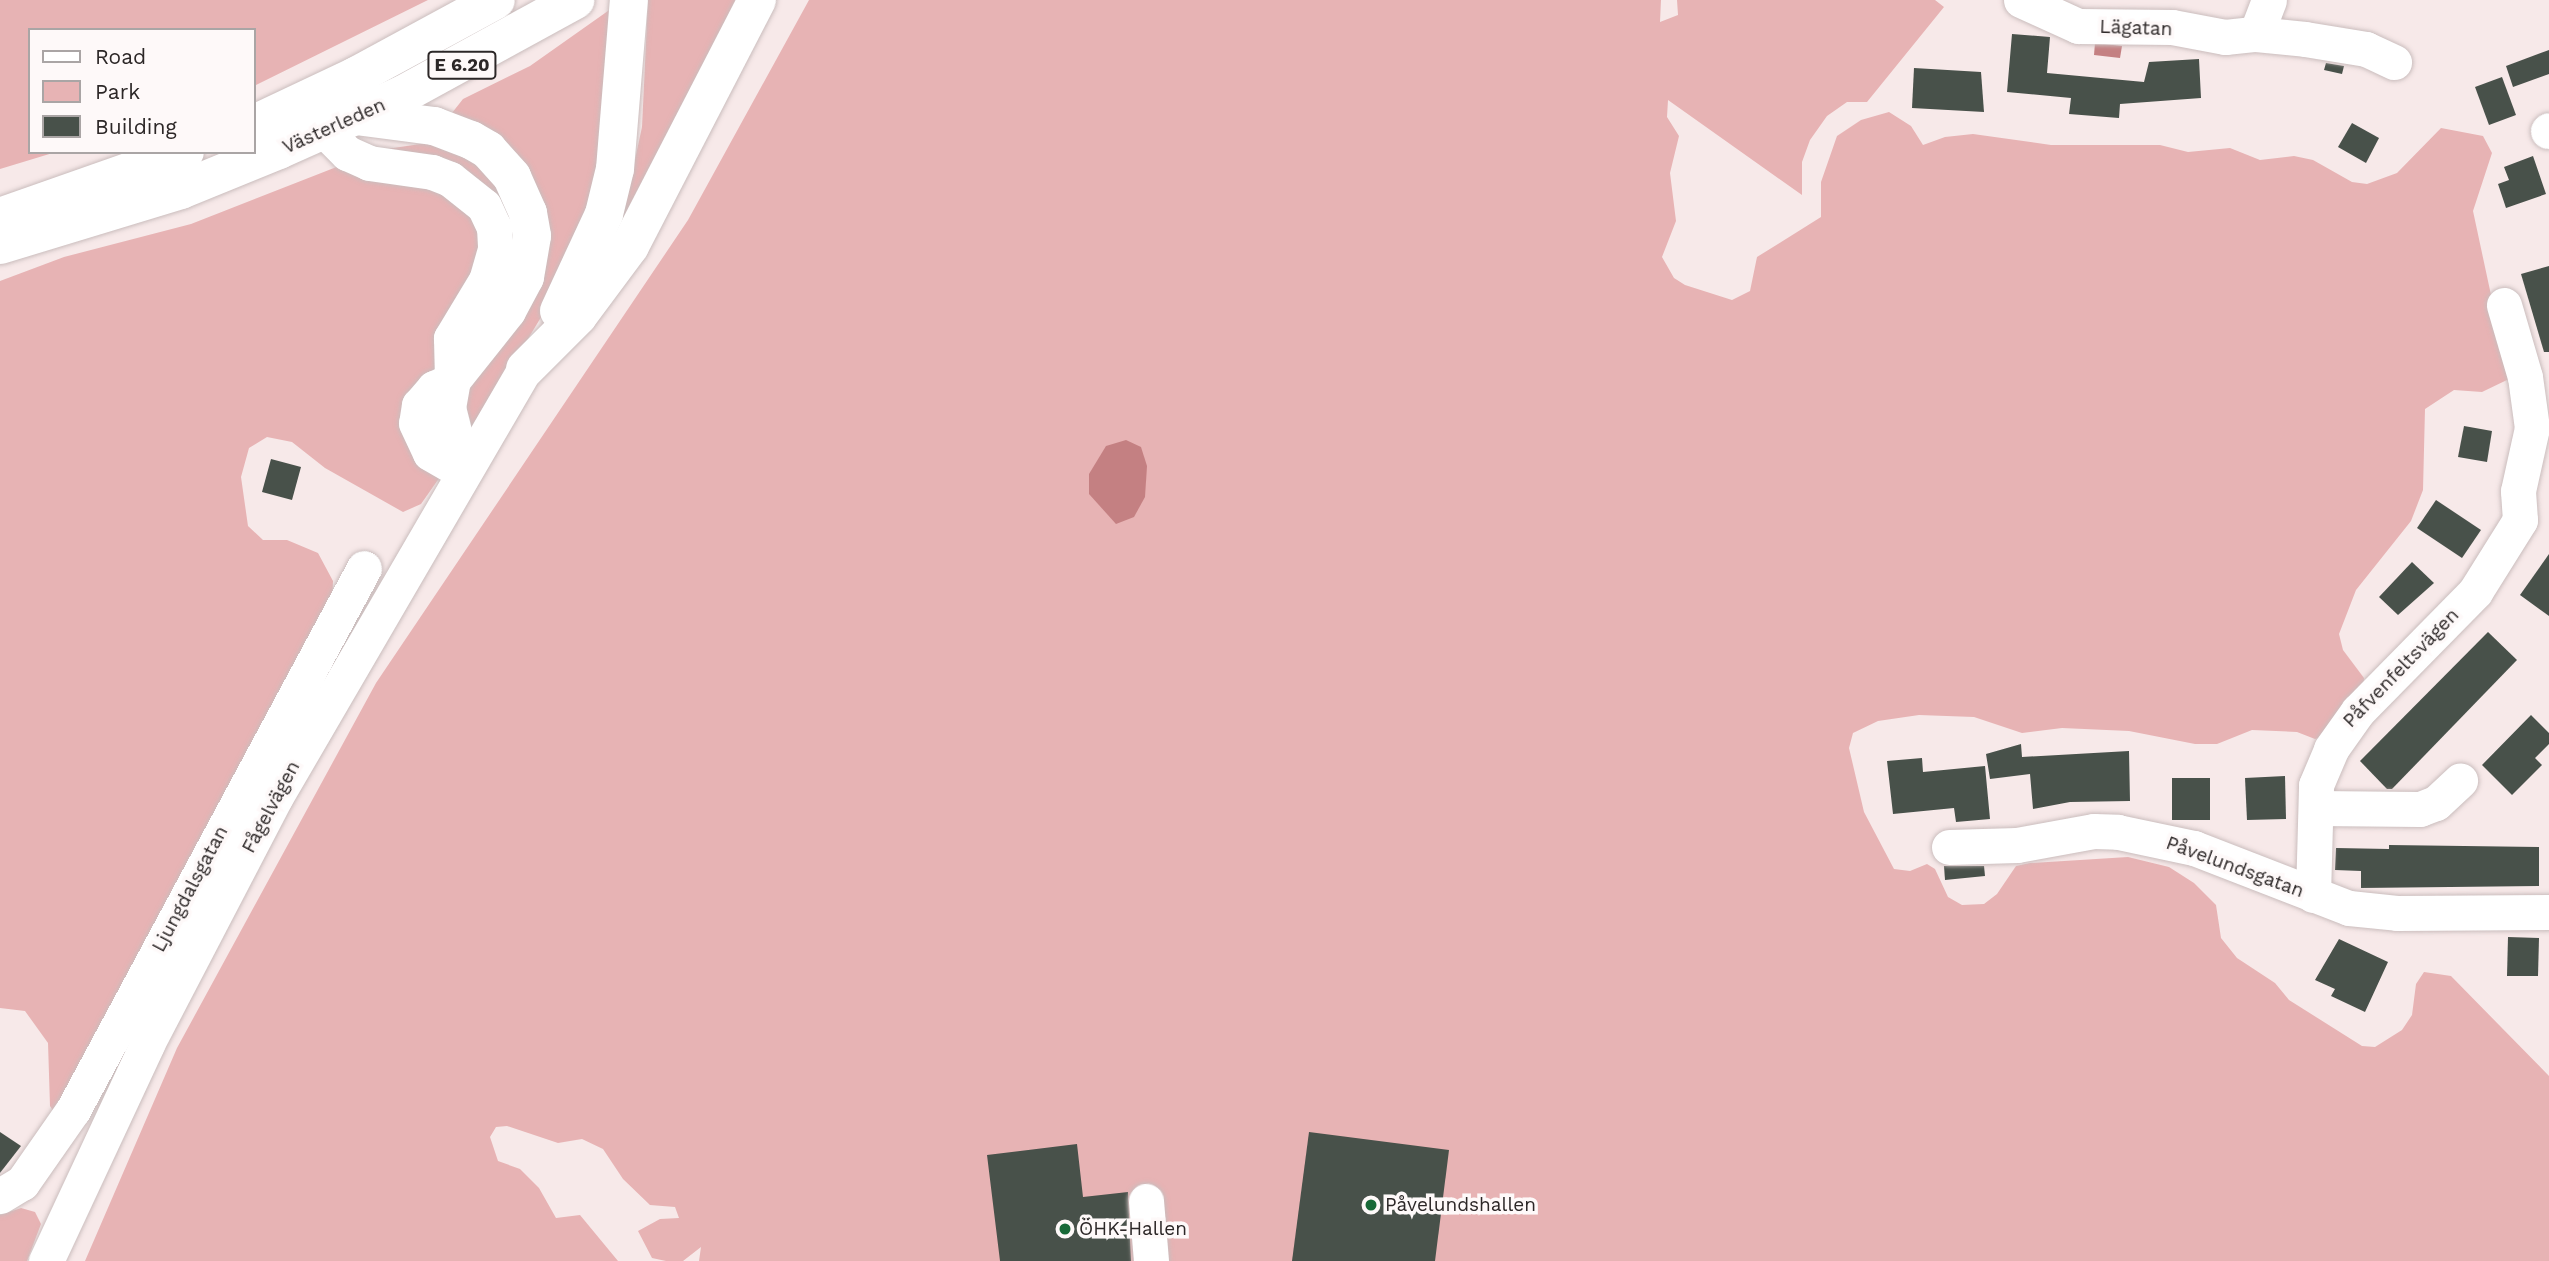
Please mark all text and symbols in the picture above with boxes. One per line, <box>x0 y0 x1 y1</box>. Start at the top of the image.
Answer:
street label: Lägatan <box>2099 15 2173 41</box>
legend <box>28 28 256 154</box>
text: Road <box>95 44 146 69</box>
road number: E 6.20 <box>427 51 497 80</box>
text: Park <box>95 79 140 104</box>
street label: Västerleden <box>279 93 389 159</box>
text: Building <box>95 114 177 139</box>
street label: Påfvenfeltsvägen <box>2338 604 2464 732</box>
street label: Fågelvägen <box>237 757 305 857</box>
street label: Ljungdalsgatan <box>147 822 233 956</box>
street label: Påvelundsgatan <box>2163 831 2307 903</box>
place label: Påvelundshallen <box>1385 1194 1536 1216</box>
marker: Påvelundshallen <box>1363 1197 1379 1213</box>
place label: ÖHK-Hallen <box>1079 1218 1187 1240</box>
marker: ÖHK-Hallen <box>1057 1221 1073 1237</box>

